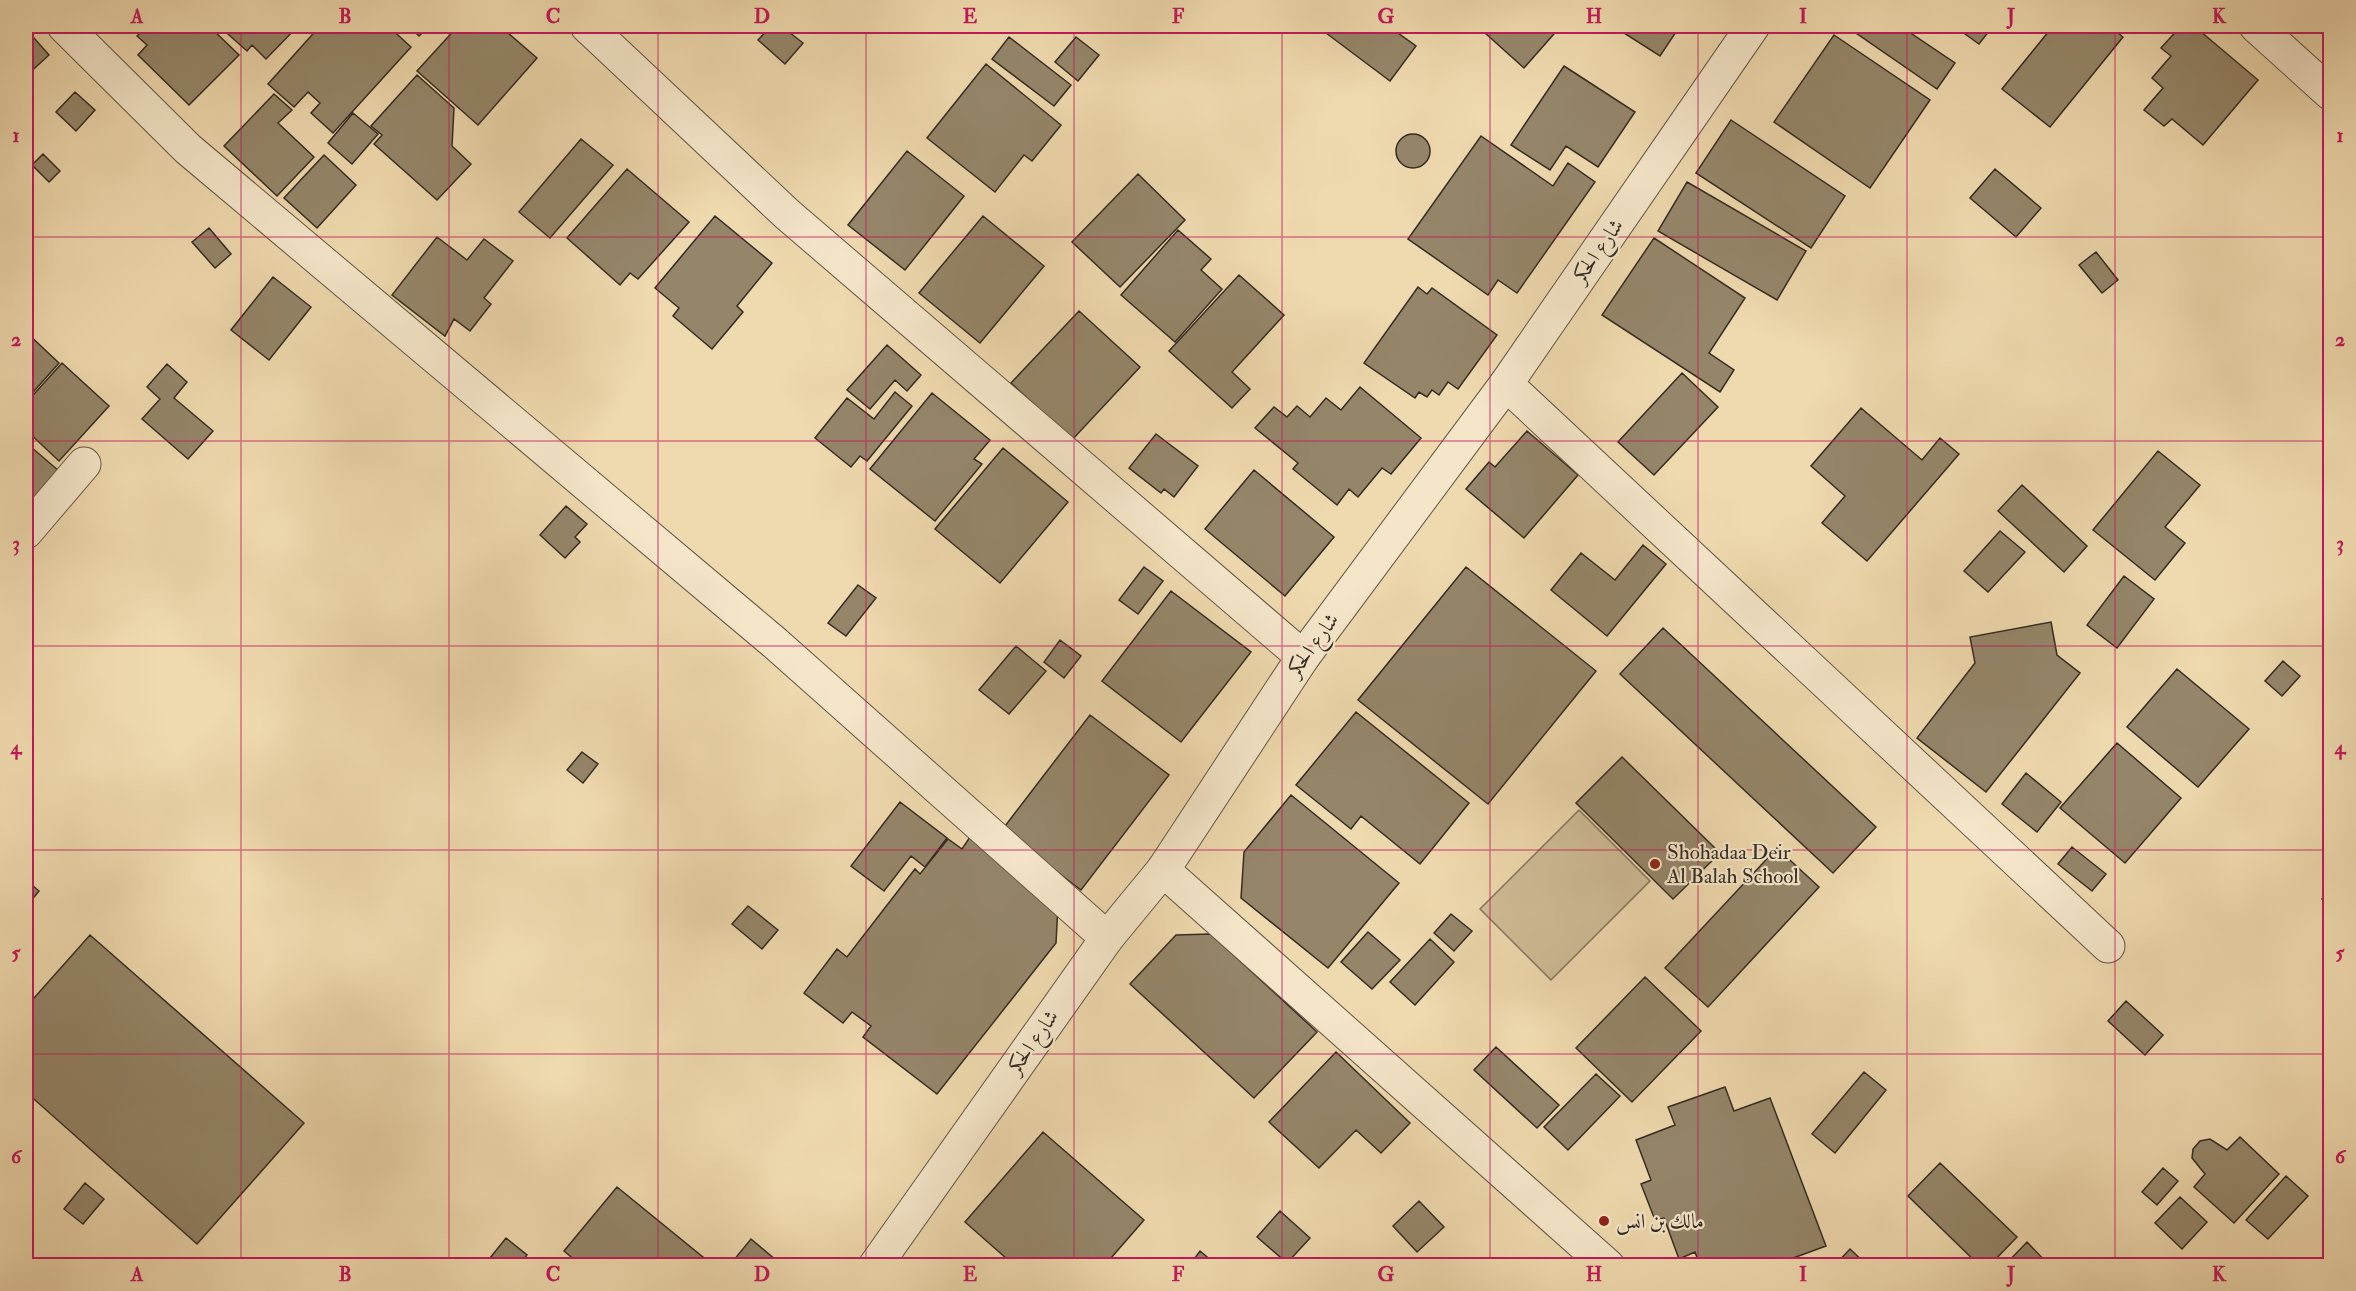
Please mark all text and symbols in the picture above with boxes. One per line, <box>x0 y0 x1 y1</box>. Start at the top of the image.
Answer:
text: A <box>130 4 144 29</box>
text: B <box>338 4 352 29</box>
text: C <box>546 4 560 29</box>
text: D <box>754 4 770 29</box>
text: E <box>963 4 978 29</box>
text: F <box>1172 4 1185 29</box>
text: G <box>1378 4 1395 29</box>
text: H <box>1586 4 1602 29</box>
text: I <box>1799 4 1807 29</box>
text: J <box>2006 4 2015 29</box>
text: K <box>2212 4 2227 29</box>
text: 1 <box>12 123 20 148</box>
text: 1 <box>2336 123 2344 148</box>
street label: شارع الحكر <box>1565 214 1633 292</box>
text: 2 <box>11 327 21 352</box>
text: 2 <box>2335 327 2345 352</box>
text: 3 <box>12 531 20 556</box>
text: 3 <box>2336 531 2344 556</box>
street label: شارع الحكر <box>1280 608 1348 686</box>
text: 4 <box>10 735 23 760</box>
text: 4 <box>2334 735 2347 760</box>
place label: Shohadaa Deir Al Balah School <box>1666 839 1799 890</box>
marker: Shohadaa Deir Al Balah School <box>1648 857 1662 871</box>
text: 5 <box>12 940 22 965</box>
text: 5 <box>2336 940 2346 965</box>
street label: شارع الحكر <box>1000 1005 1068 1083</box>
text: 6 <box>11 1144 23 1169</box>
text: 6 <box>2335 1144 2347 1169</box>
place label: مالك بن انس <box>1616 1208 1704 1235</box>
marker: مالك بن انس <box>1597 1214 1611 1228</box>
text: A <box>130 1262 144 1287</box>
text: B <box>338 1262 352 1287</box>
text: C <box>546 1262 560 1287</box>
text: D <box>754 1262 770 1287</box>
text: E <box>963 1262 978 1287</box>
text: F <box>1172 1262 1185 1287</box>
text: G <box>1378 1262 1395 1287</box>
text: H <box>1586 1262 1602 1287</box>
text: I <box>1799 1262 1807 1287</box>
text: J <box>2006 1262 2015 1287</box>
text: K <box>2212 1262 2227 1287</box>

